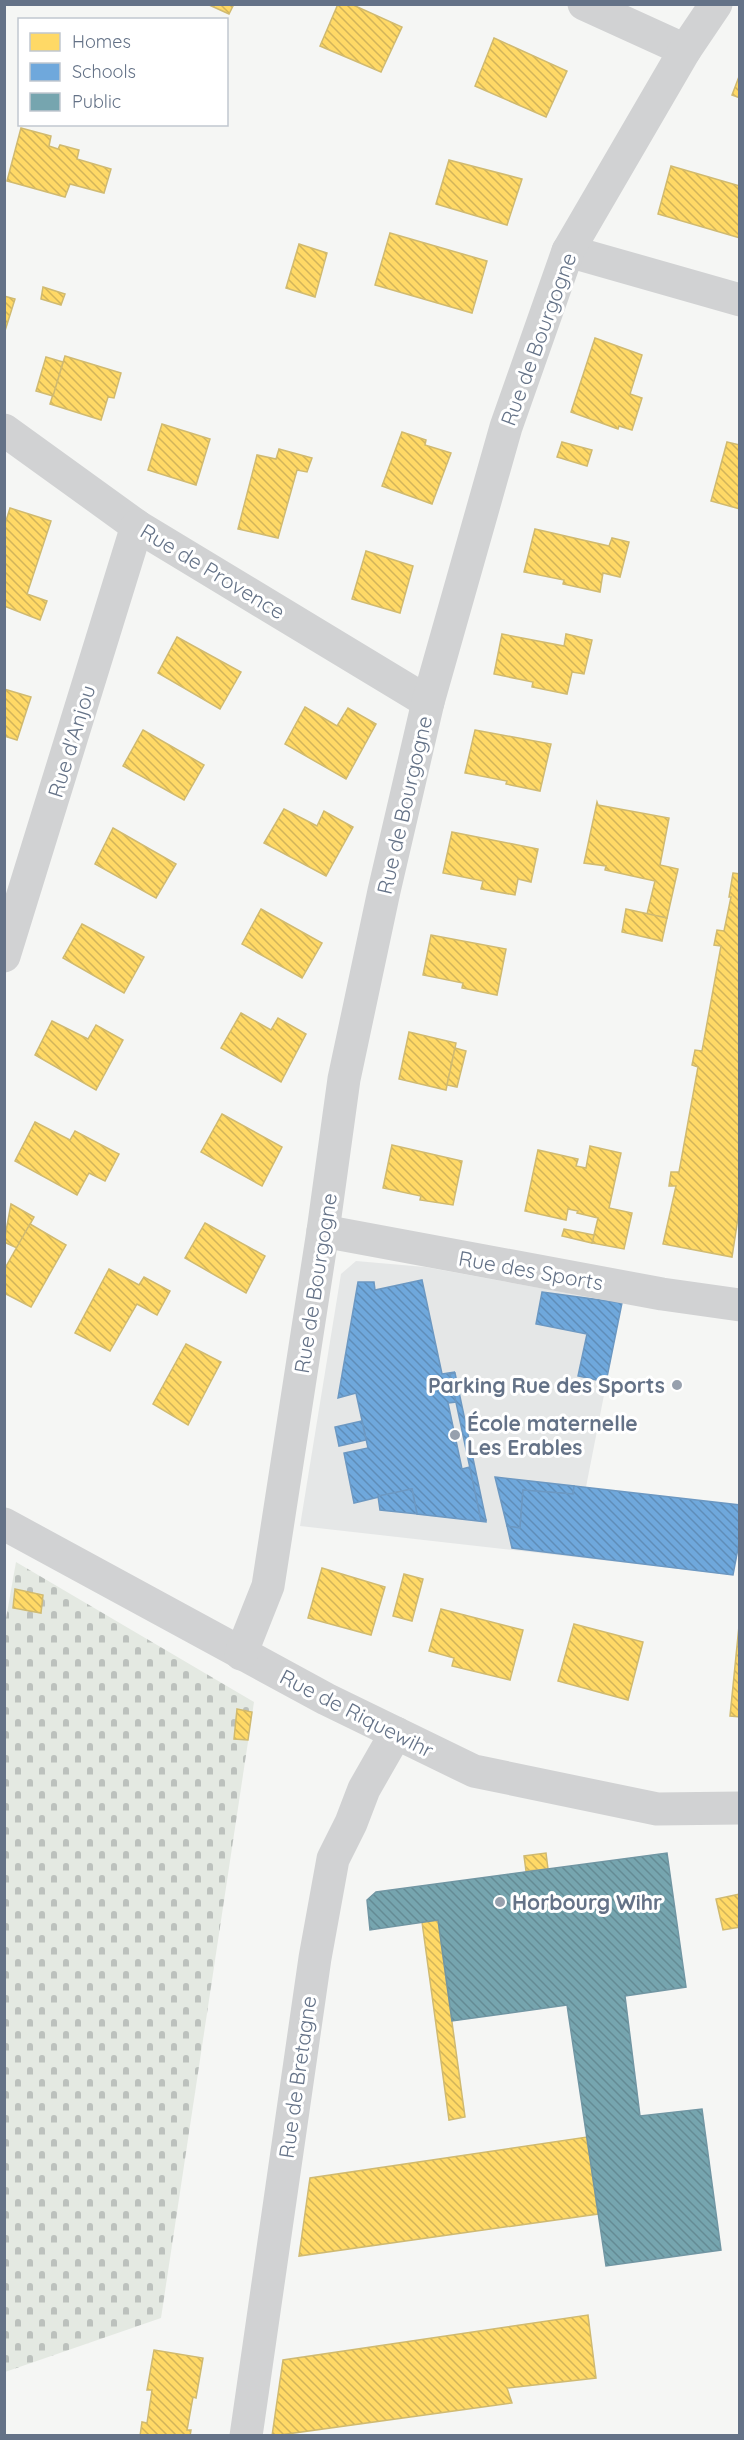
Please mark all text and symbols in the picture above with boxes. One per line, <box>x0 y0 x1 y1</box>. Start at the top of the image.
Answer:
legend <box>18 18 228 126</box>
text: Homes <box>72 30 131 53</box>
text: Schools <box>72 60 136 83</box>
text: Public <box>72 90 121 113</box>
street label: Rue de Bourgogne <box>495 249 581 429</box>
street label: Rue de Provence <box>136 518 290 624</box>
street label: Rue d'Anjou <box>42 682 100 800</box>
street label: Rue de Bourgogne <box>371 713 437 897</box>
street label: Rue de Bourgogne <box>288 1191 342 1375</box>
street label: Rue des Sports <box>457 1244 605 1296</box>
place label: Parking Rue des Sports <box>428 1372 665 1398</box>
marker: Parking Rue des Sports <box>670 1378 684 1392</box>
place label: École maternelle Les Erables <box>467 1410 638 1460</box>
marker: École maternelle Les Erables <box>448 1428 462 1442</box>
street label: Rue de Riquewihr <box>276 1663 438 1763</box>
place label: Horbourg Wihr <box>512 1889 662 1915</box>
marker: Horbourg Wihr <box>493 1895 507 1909</box>
street label: Rue de Bretagne <box>273 1994 321 2160</box>

